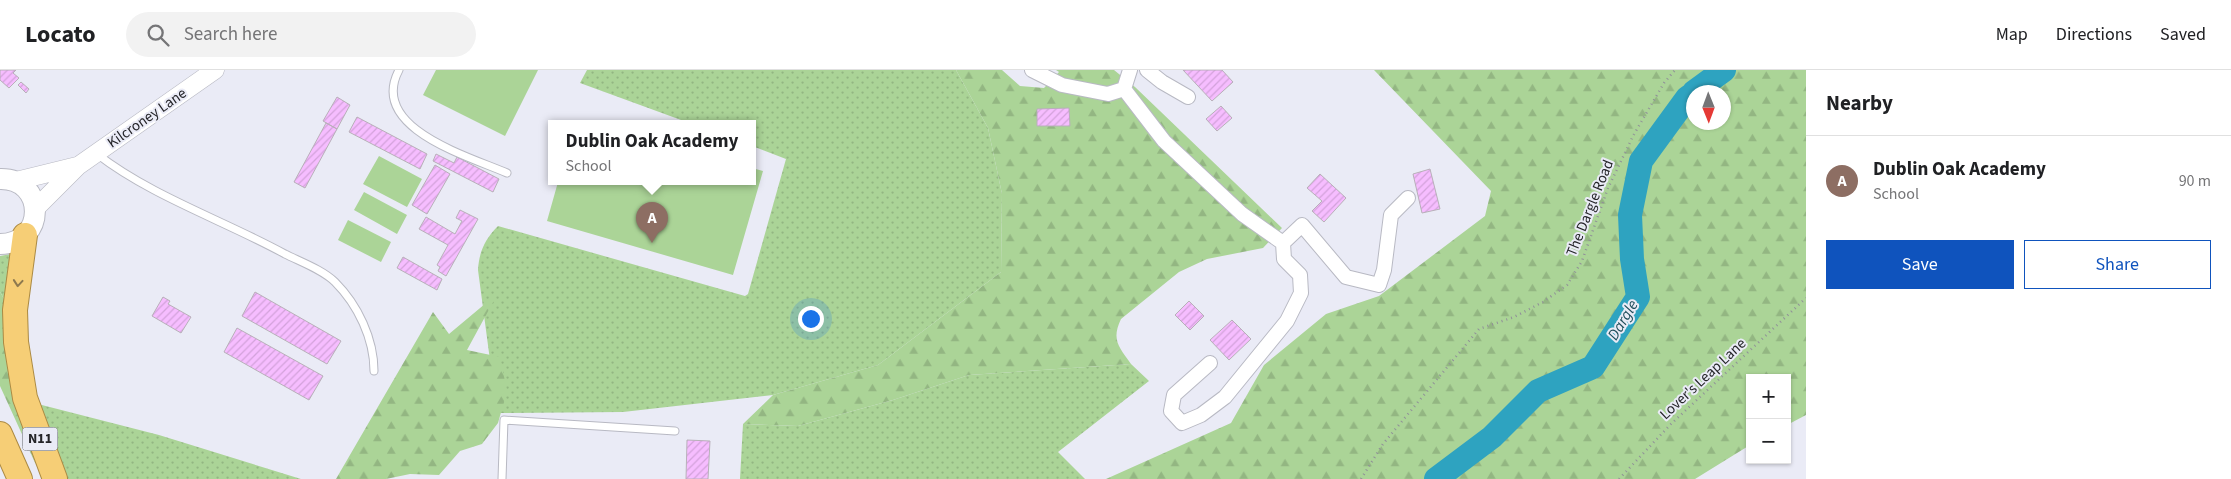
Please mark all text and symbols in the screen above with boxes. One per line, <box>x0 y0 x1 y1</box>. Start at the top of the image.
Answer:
search box <box>126 12 476 57</box>
text: Locato <box>25 17 96 52</box>
icon: search <box>144 21 172 49</box>
text: Search here <box>184 21 277 48</box>
text: Map <box>1996 22 2028 47</box>
text: Directions <box>2056 22 2132 47</box>
text: Saved <box>2160 22 2206 47</box>
street label: Kilcroney Lane <box>103 83 191 153</box>
north arrow <box>1686 85 1731 130</box>
text: Nearby <box>1826 88 1893 118</box>
popup <box>548 120 756 185</box>
text: Dublin Oak Academy <box>566 128 738 155</box>
text: School <box>566 155 612 177</box>
text: Dublin Oak Academy <box>1873 156 2046 183</box>
street label: The Dargle Road <box>1561 157 1619 259</box>
text: A <box>1837 170 1847 192</box>
text: 90 m <box>2179 170 2211 192</box>
text: School <box>1873 183 1919 205</box>
pin: A <box>636 202 668 243</box>
button: Save <box>1826 240 2014 289</box>
button: Share <box>2024 240 2211 289</box>
one-way arrow <box>12 280 23 288</box>
water label: Dargle <box>1602 295 1644 344</box>
your location <box>798 306 824 332</box>
street label: Lover's Leap Lane <box>1655 333 1751 425</box>
map controls <box>1746 374 1791 464</box>
button: + <box>1746 374 1791 419</box>
button: − <box>1746 419 1791 464</box>
road number: N11 <box>22 428 58 450</box>

